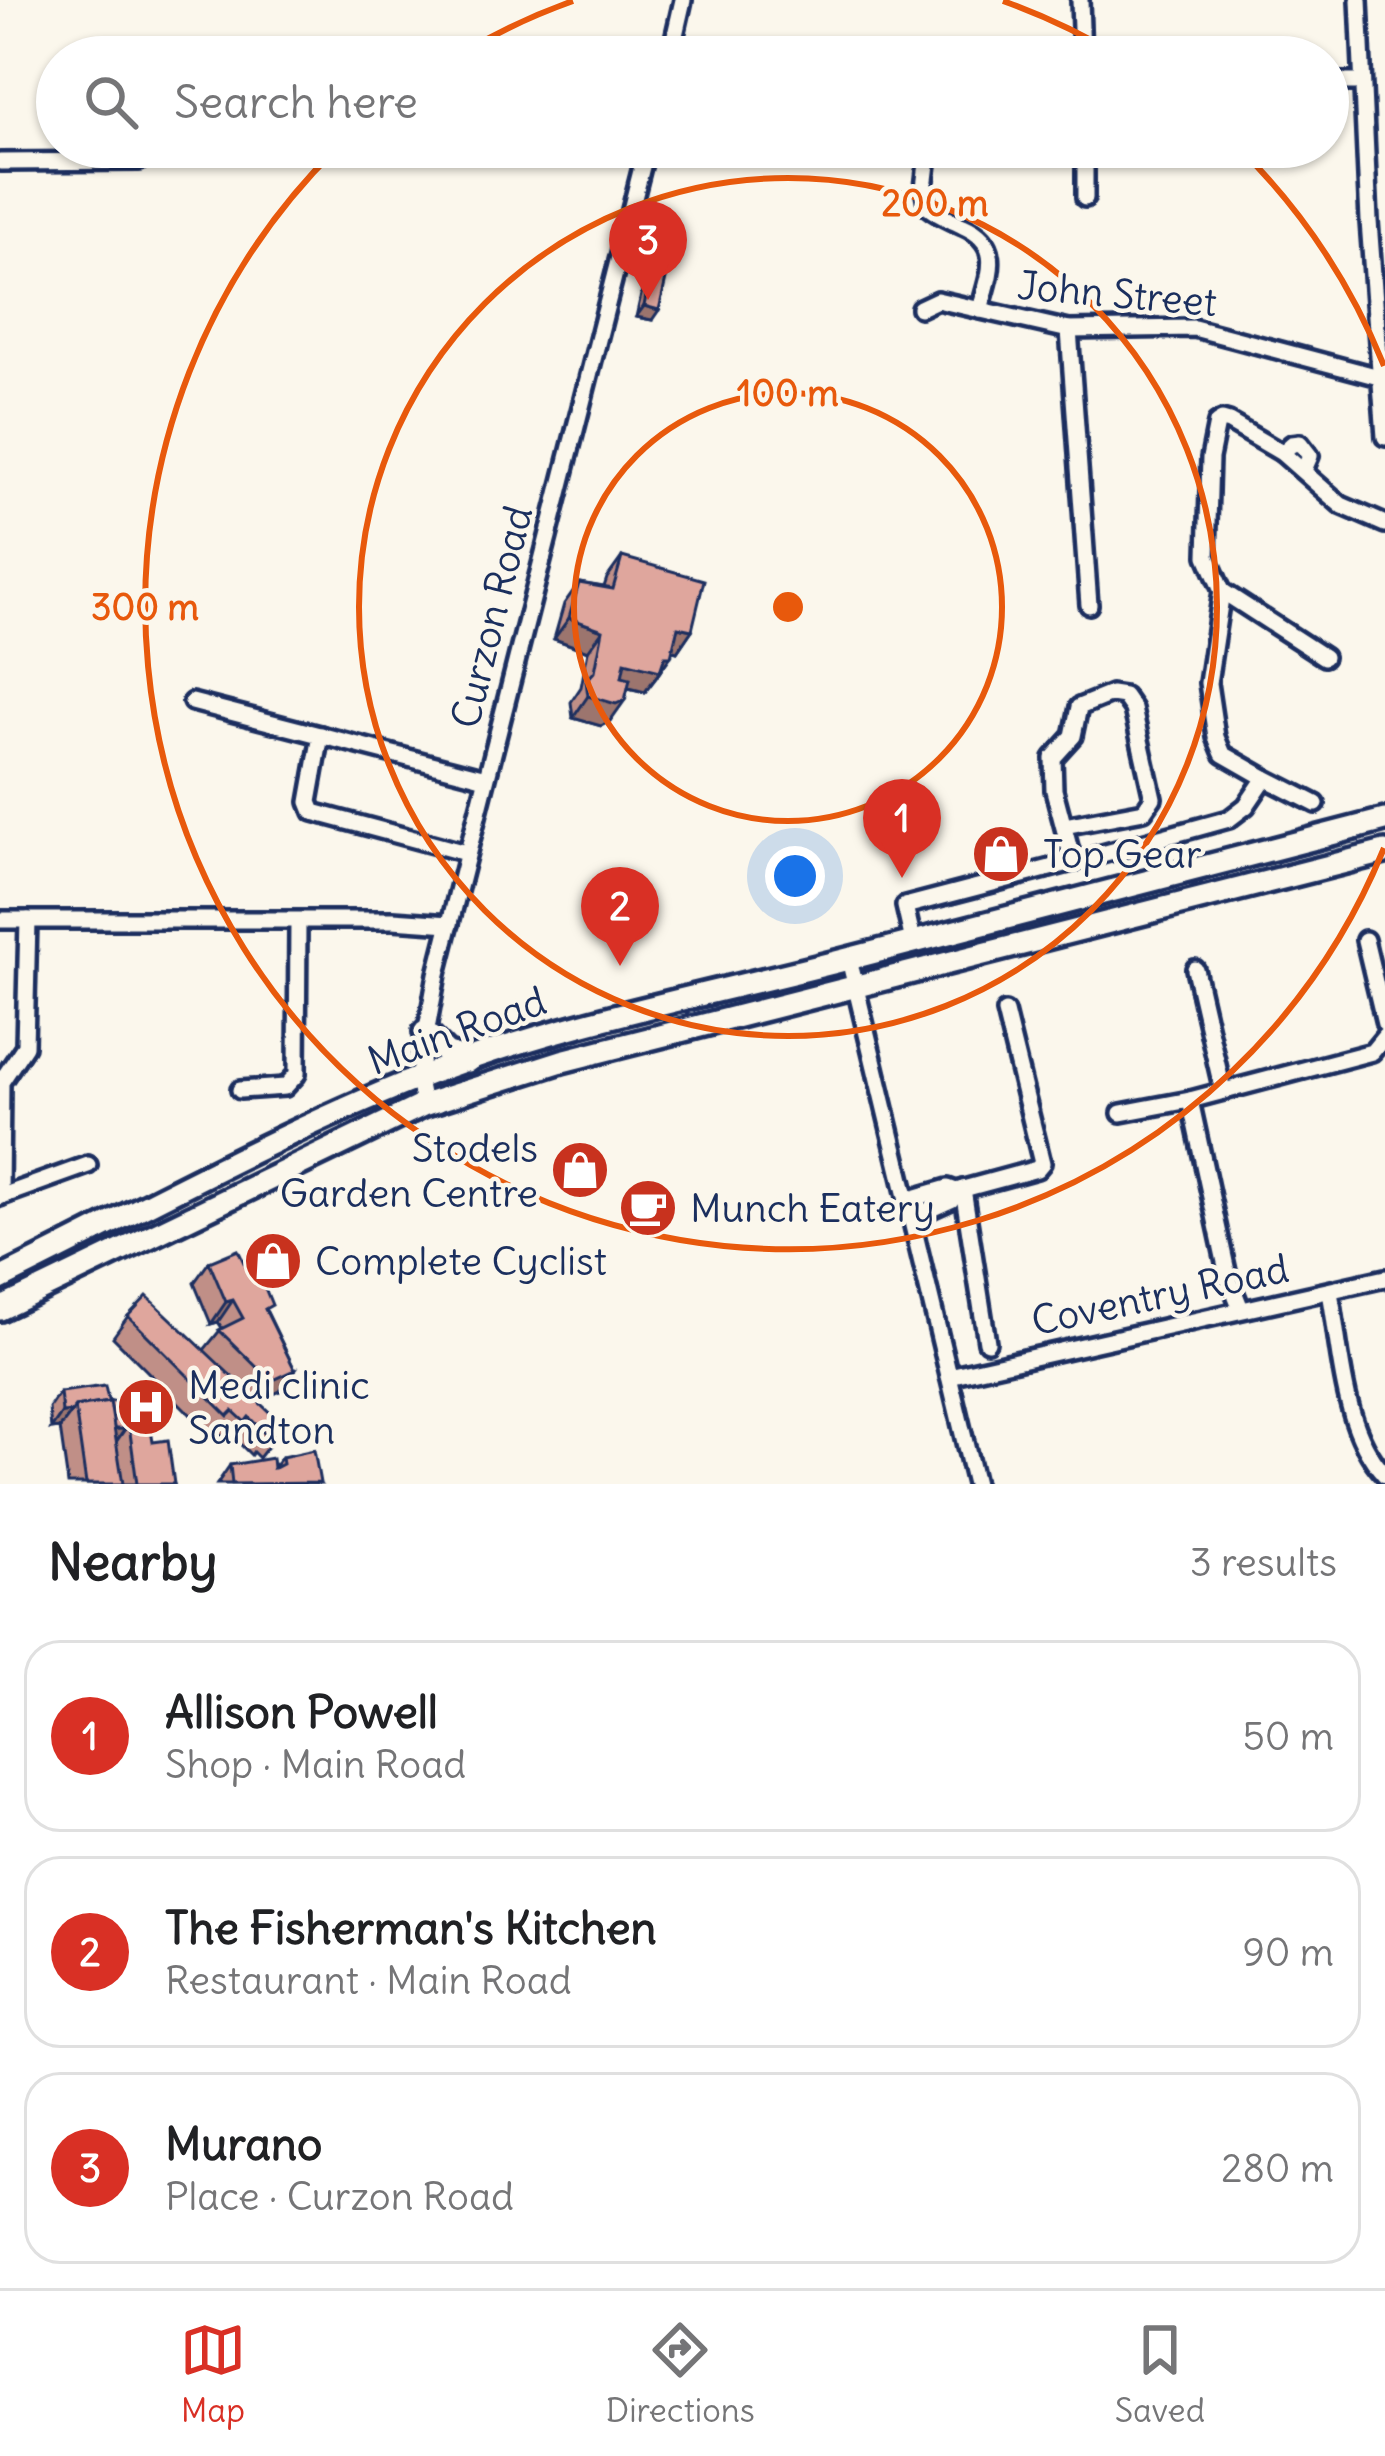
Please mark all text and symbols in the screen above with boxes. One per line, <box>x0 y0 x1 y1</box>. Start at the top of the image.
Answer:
search box <box>36 36 1349 168</box>
icon: search <box>78 69 144 135</box>
text: Search here <box>174 74 418 130</box>
text: 200 m <box>881 181 989 226</box>
pin: 3 <box>609 201 687 300</box>
street label: John Street <box>1015 261 1219 327</box>
text: 100 m <box>737 371 839 416</box>
street label: Curzon Road <box>441 501 543 733</box>
text: 300 m <box>91 585 199 630</box>
centre of rings <box>767 586 809 628</box>
pin: 1 <box>863 779 941 878</box>
shop icon: Top Gear <box>970 823 1032 885</box>
place label: Top Gear <box>1043 830 1202 879</box>
your location <box>765 846 825 906</box>
pin: 2 <box>581 867 659 966</box>
street label: Main Road <box>361 976 553 1086</box>
place label: Stodels Garden Centre <box>280 1124 538 1218</box>
shop icon: Stodels Garden Centre <box>549 1139 611 1201</box>
cafe icon: Munch Eatery <box>617 1177 679 1239</box>
place label: Munch Eatery <box>690 1184 935 1233</box>
shop icon: Complete Cyclist <box>242 1230 304 1292</box>
place label: Complete Cyclist <box>315 1237 607 1286</box>
street label: Coventry Road <box>1027 1244 1293 1346</box>
place label: Medi clinic Sandton <box>188 1361 370 1455</box>
hospital icon: Medi clinic Sandton <box>115 1376 177 1438</box>
text: Nearby <box>48 1530 217 1594</box>
text: 3 results <box>1190 1538 1337 1587</box>
text: Allison Powell <box>165 1684 438 1740</box>
text: 1 <box>82 1712 98 1761</box>
text: 50 m <box>1242 1712 1334 1761</box>
text: Shop · Main Road <box>165 1740 466 1789</box>
text: The Fisherman's Kitchen <box>165 1900 657 1956</box>
text: 2 <box>79 1928 101 1977</box>
text: 90 m <box>1242 1928 1334 1977</box>
text: Restaurant · Main Road <box>165 1956 572 2005</box>
text: Murano <box>165 2116 322 2172</box>
text: 3 <box>79 2144 101 2193</box>
text: 280 m <box>1221 2144 1334 2193</box>
text: Place · Curzon Road <box>165 2172 514 2221</box>
tab: Map <box>180 2317 246 2431</box>
tab: Directions <box>606 2317 755 2431</box>
tab: Saved <box>1115 2317 1205 2431</box>

